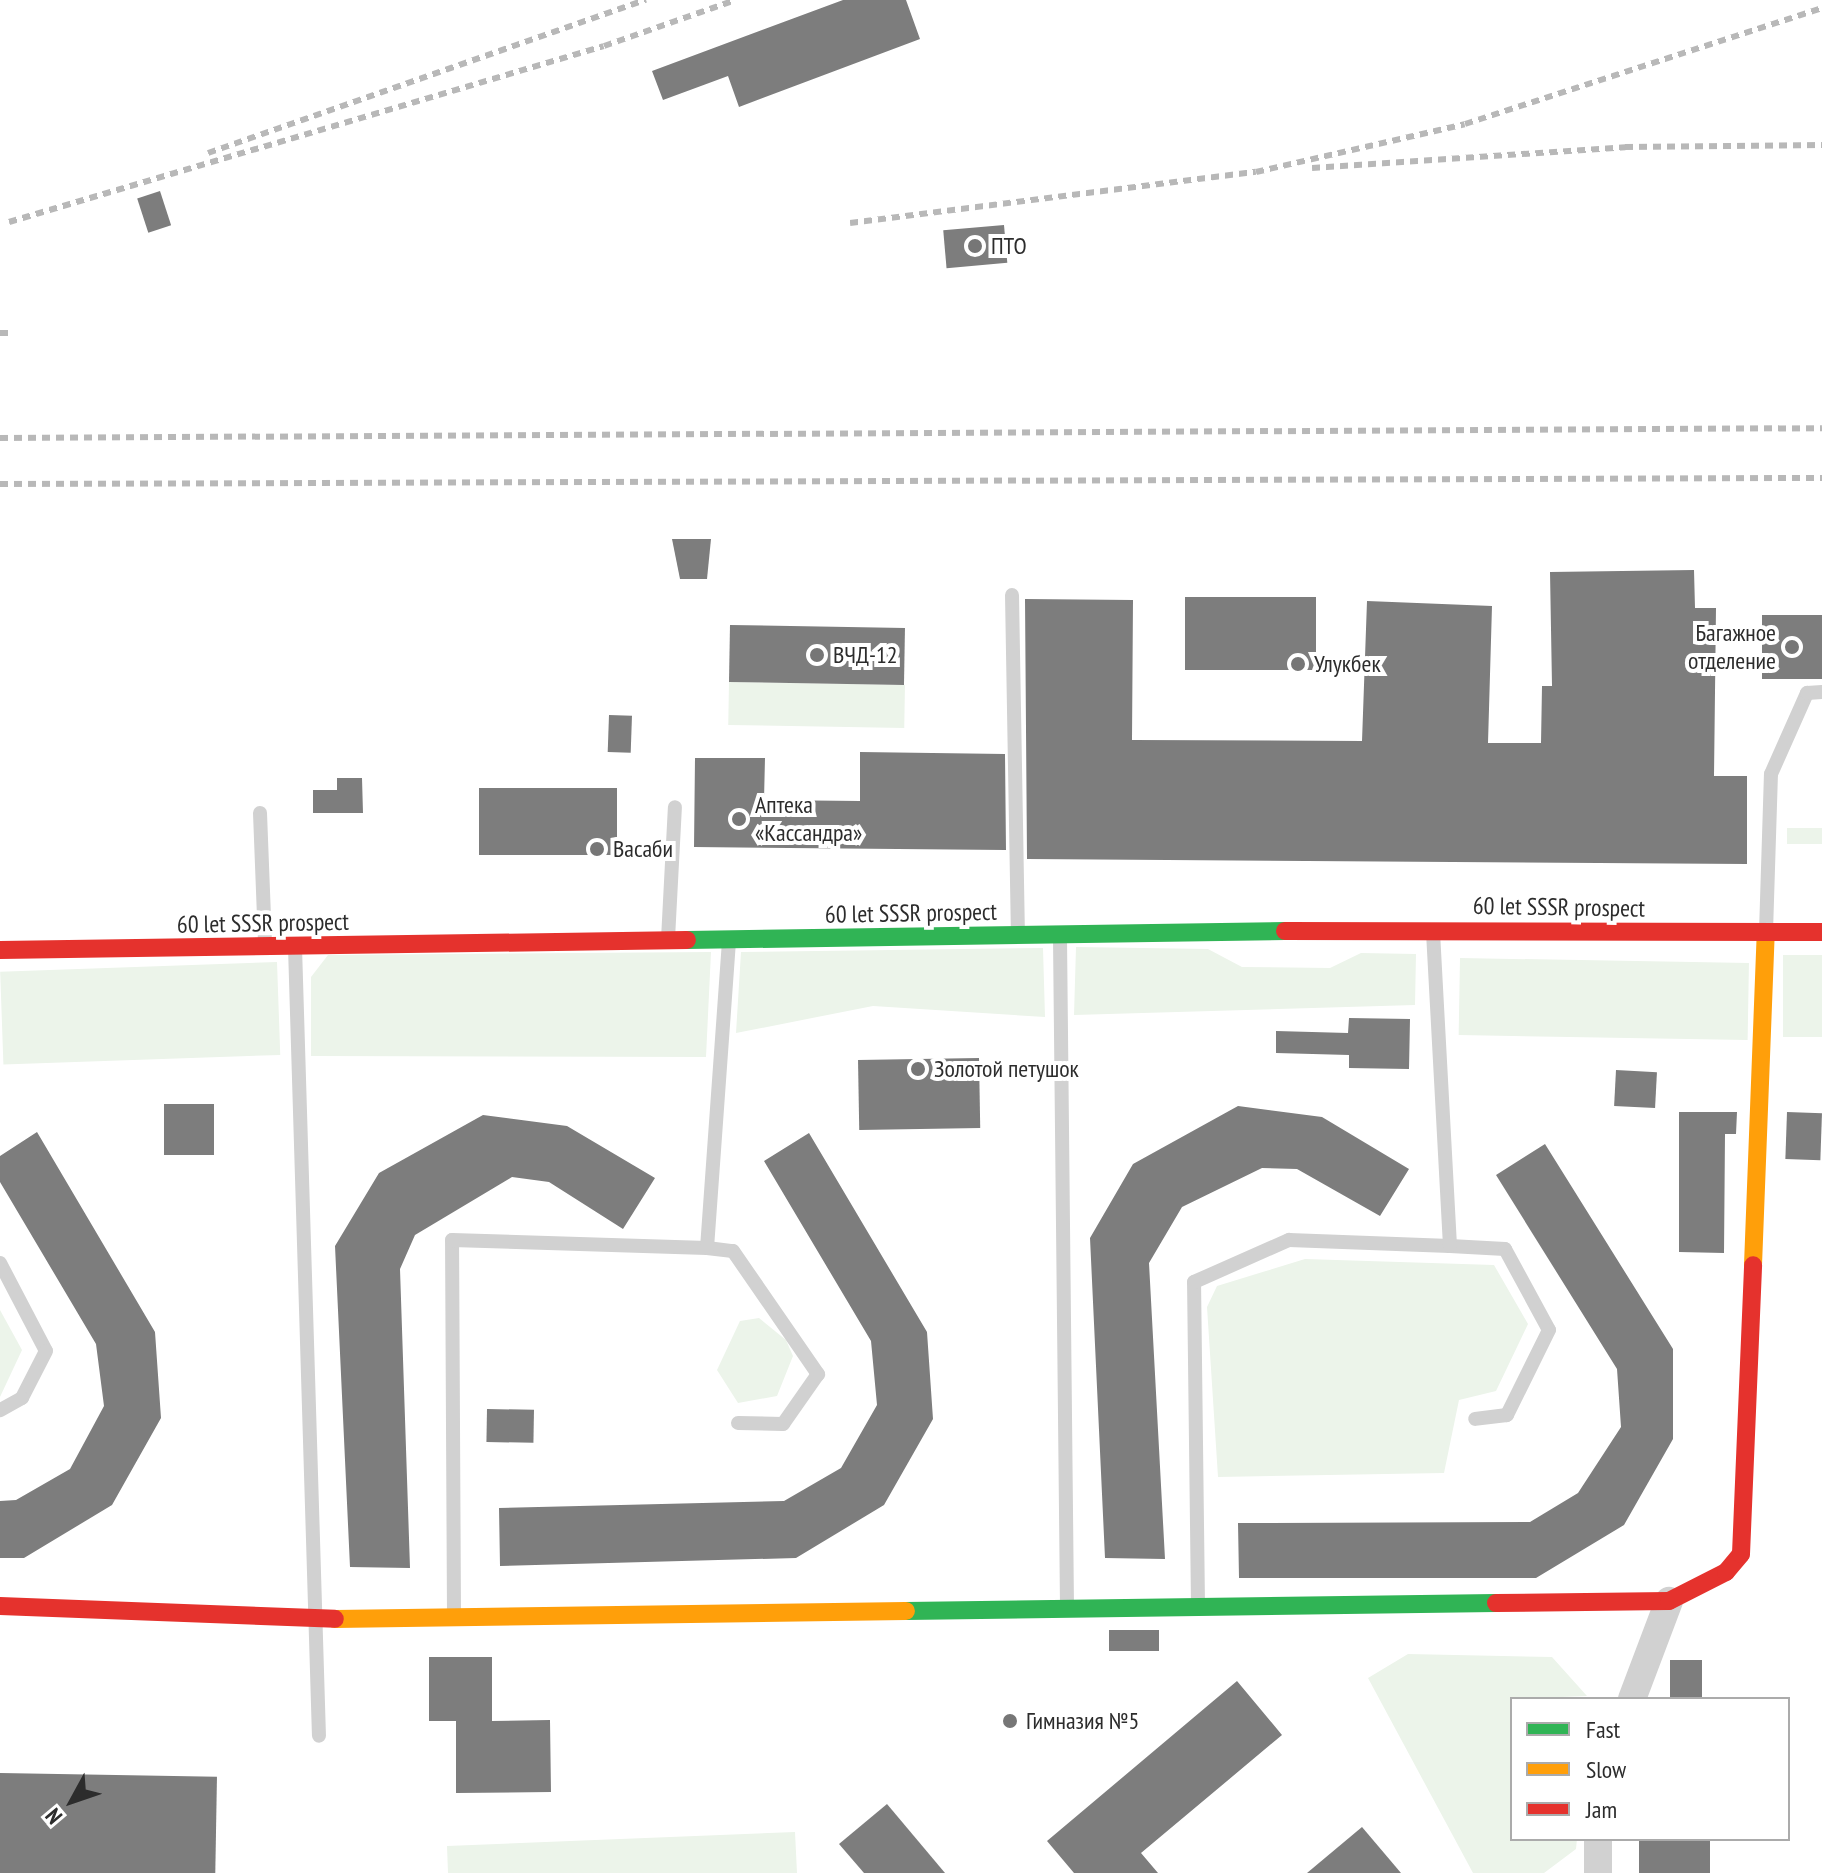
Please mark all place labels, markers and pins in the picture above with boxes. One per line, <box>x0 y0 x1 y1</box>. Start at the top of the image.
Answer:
place label: ПТО <box>991 232 1027 260</box>
marker: ПТО <box>966 237 984 255</box>
place label: Багажное отделение <box>1688 619 1776 675</box>
marker: Багажное отделение <box>1783 638 1801 656</box>
place label: ВЧД-12 <box>833 641 898 669</box>
marker: ВЧД-12 <box>808 646 826 664</box>
place label: Улукбек <box>1314 650 1381 678</box>
marker: Улукбек <box>1289 655 1307 673</box>
place label: Аптека «Кассандра» <box>755 791 862 847</box>
marker: Аптека «Кассандра» <box>730 810 748 828</box>
place label: Васаби <box>613 835 673 863</box>
marker: Васаби <box>588 840 606 858</box>
place label: Золотой петушок <box>934 1055 1079 1083</box>
marker: Золотой петушок <box>909 1060 927 1078</box>
place label: Гимназия №5 <box>1026 1707 1139 1735</box>
marker: Гимназия №5 <box>1001 1712 1019 1730</box>

